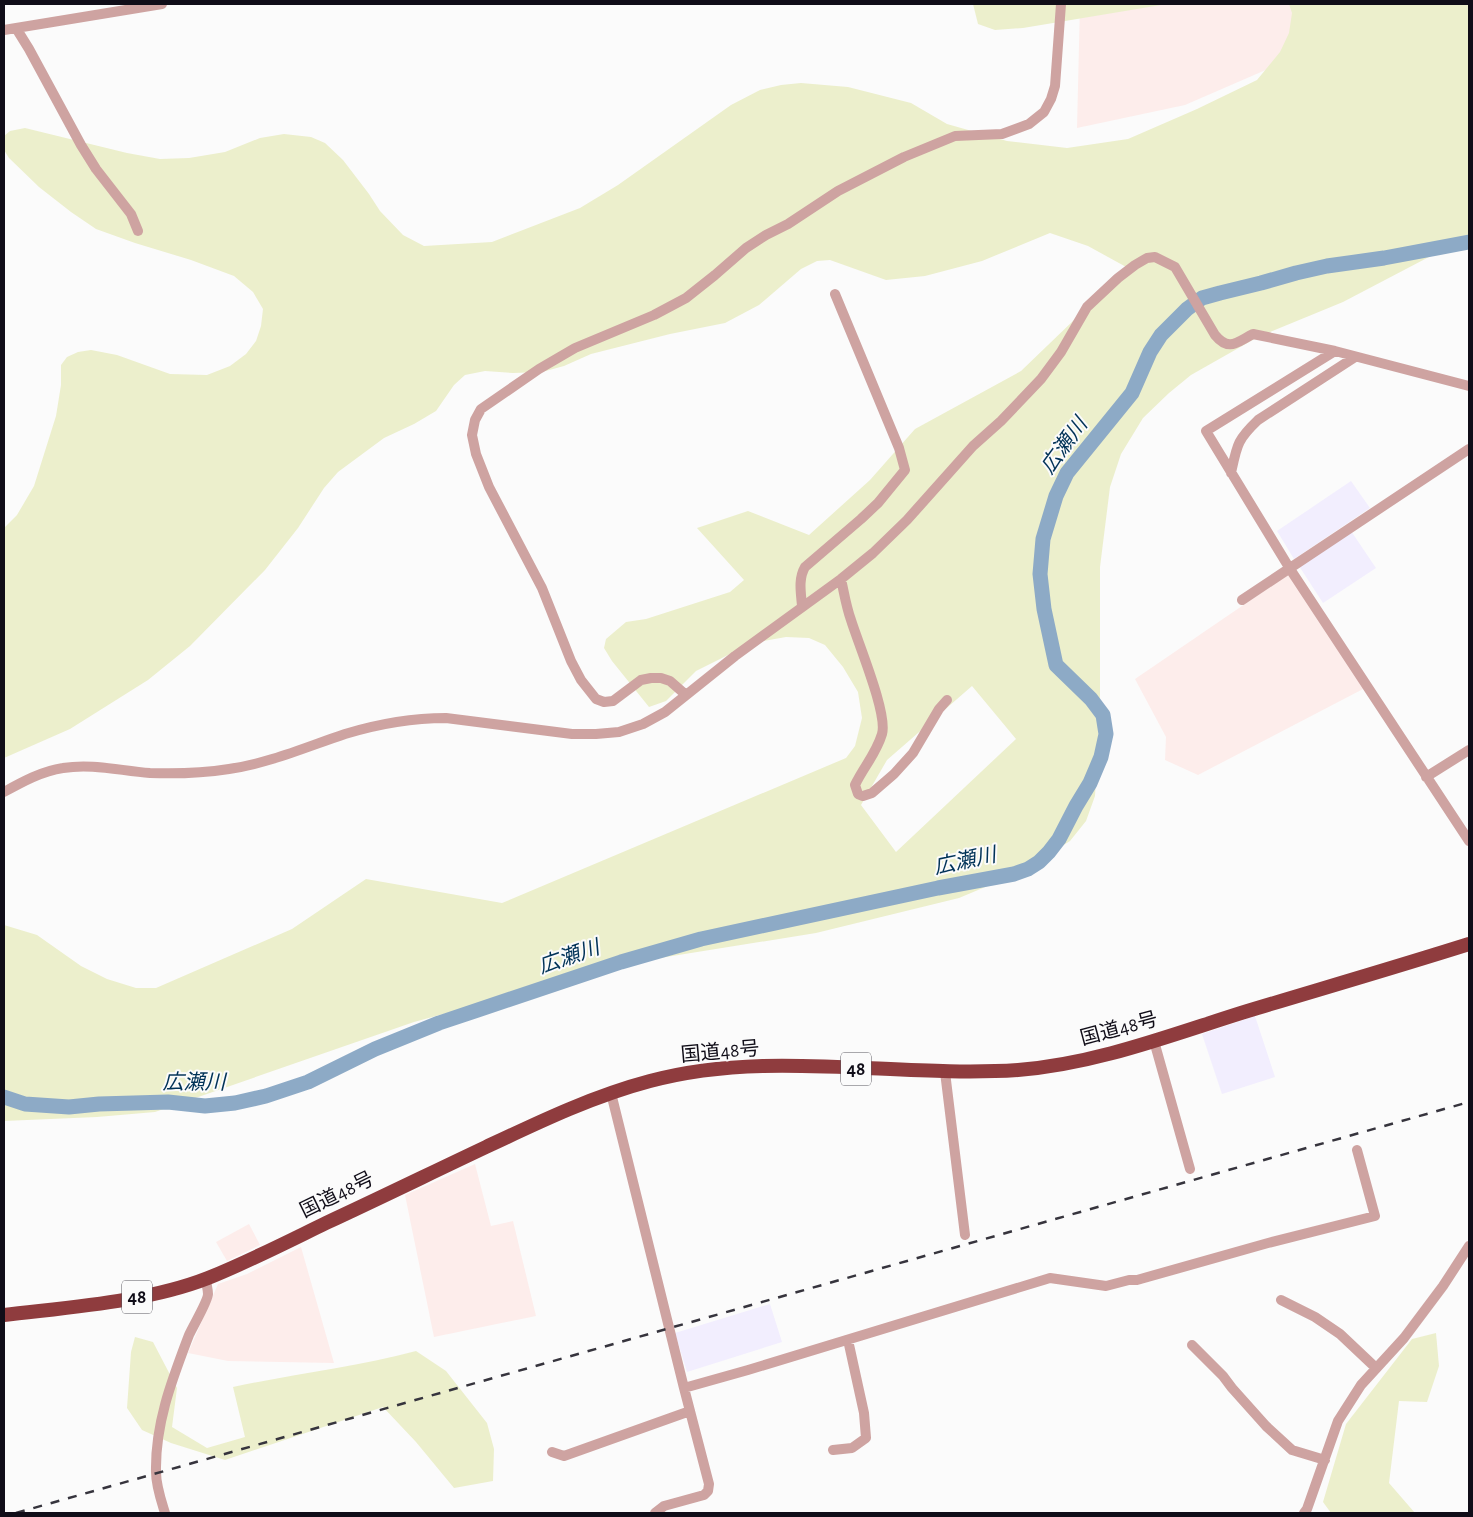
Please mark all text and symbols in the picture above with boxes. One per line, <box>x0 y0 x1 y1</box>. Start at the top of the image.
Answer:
water label: 広瀬川 <box>1036 412 1092 478</box>
water label: 広瀬川 <box>932 843 1000 878</box>
water label: 広瀬川 <box>535 935 604 977</box>
street label: 国道48号 <box>1078 1008 1160 1049</box>
street label: 国道48号 <box>680 1038 760 1065</box>
road number: 48 <box>841 1052 871 1086</box>
water label: 広瀬川 <box>163 1071 227 1093</box>
street label: 国道48号 <box>297 1168 377 1221</box>
road number: 48 <box>122 1280 152 1314</box>

